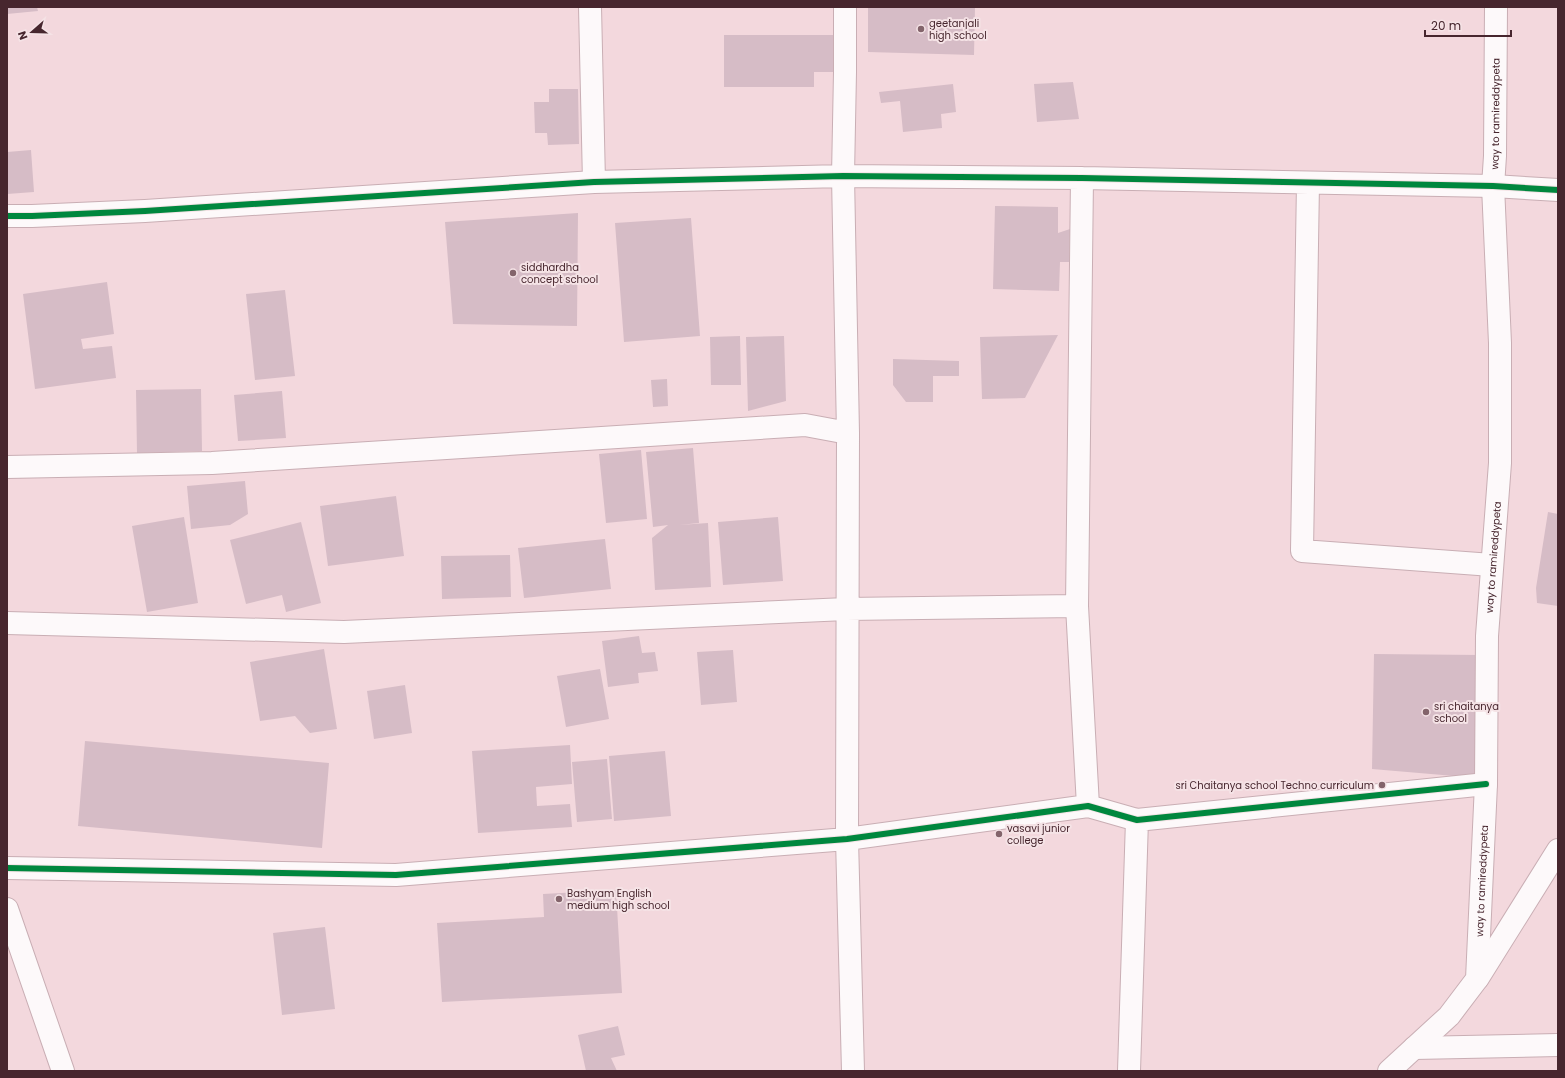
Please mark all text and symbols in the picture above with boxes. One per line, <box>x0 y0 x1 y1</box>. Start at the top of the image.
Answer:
north arrow <box>12 12 52 52</box>
scale bar <box>1425 12 1511 38</box>
place label: geetanjali high school <box>929 16 987 43</box>
text: 20 m <box>1431 17 1461 34</box>
marker: geetanjali high school <box>916 24 926 34</box>
text: N <box>14 29 32 42</box>
street label: way to ramireddypeta <box>1487 58 1503 170</box>
place label: siddhardha concept school <box>521 260 598 287</box>
marker: siddhardha concept school <box>508 268 518 278</box>
street label: way to ramireddypeta <box>1481 501 1505 614</box>
place label: sri chaitanya school <box>1434 699 1499 726</box>
marker: sri chaitanya school <box>1421 707 1431 717</box>
place label: sri Chaitanya school Techno curriculum <box>1176 778 1374 793</box>
marker: sri Chaitanya school Techno curriculum <box>1377 780 1387 790</box>
place label: vasavi junior college <box>1007 821 1070 848</box>
street label: way to ramireddypeta <box>1471 825 1492 937</box>
marker: vasavi junior college <box>994 829 1004 839</box>
place label: Bashyam English medium high school <box>567 886 670 913</box>
marker: Bashyam English medium high school <box>554 894 564 904</box>

